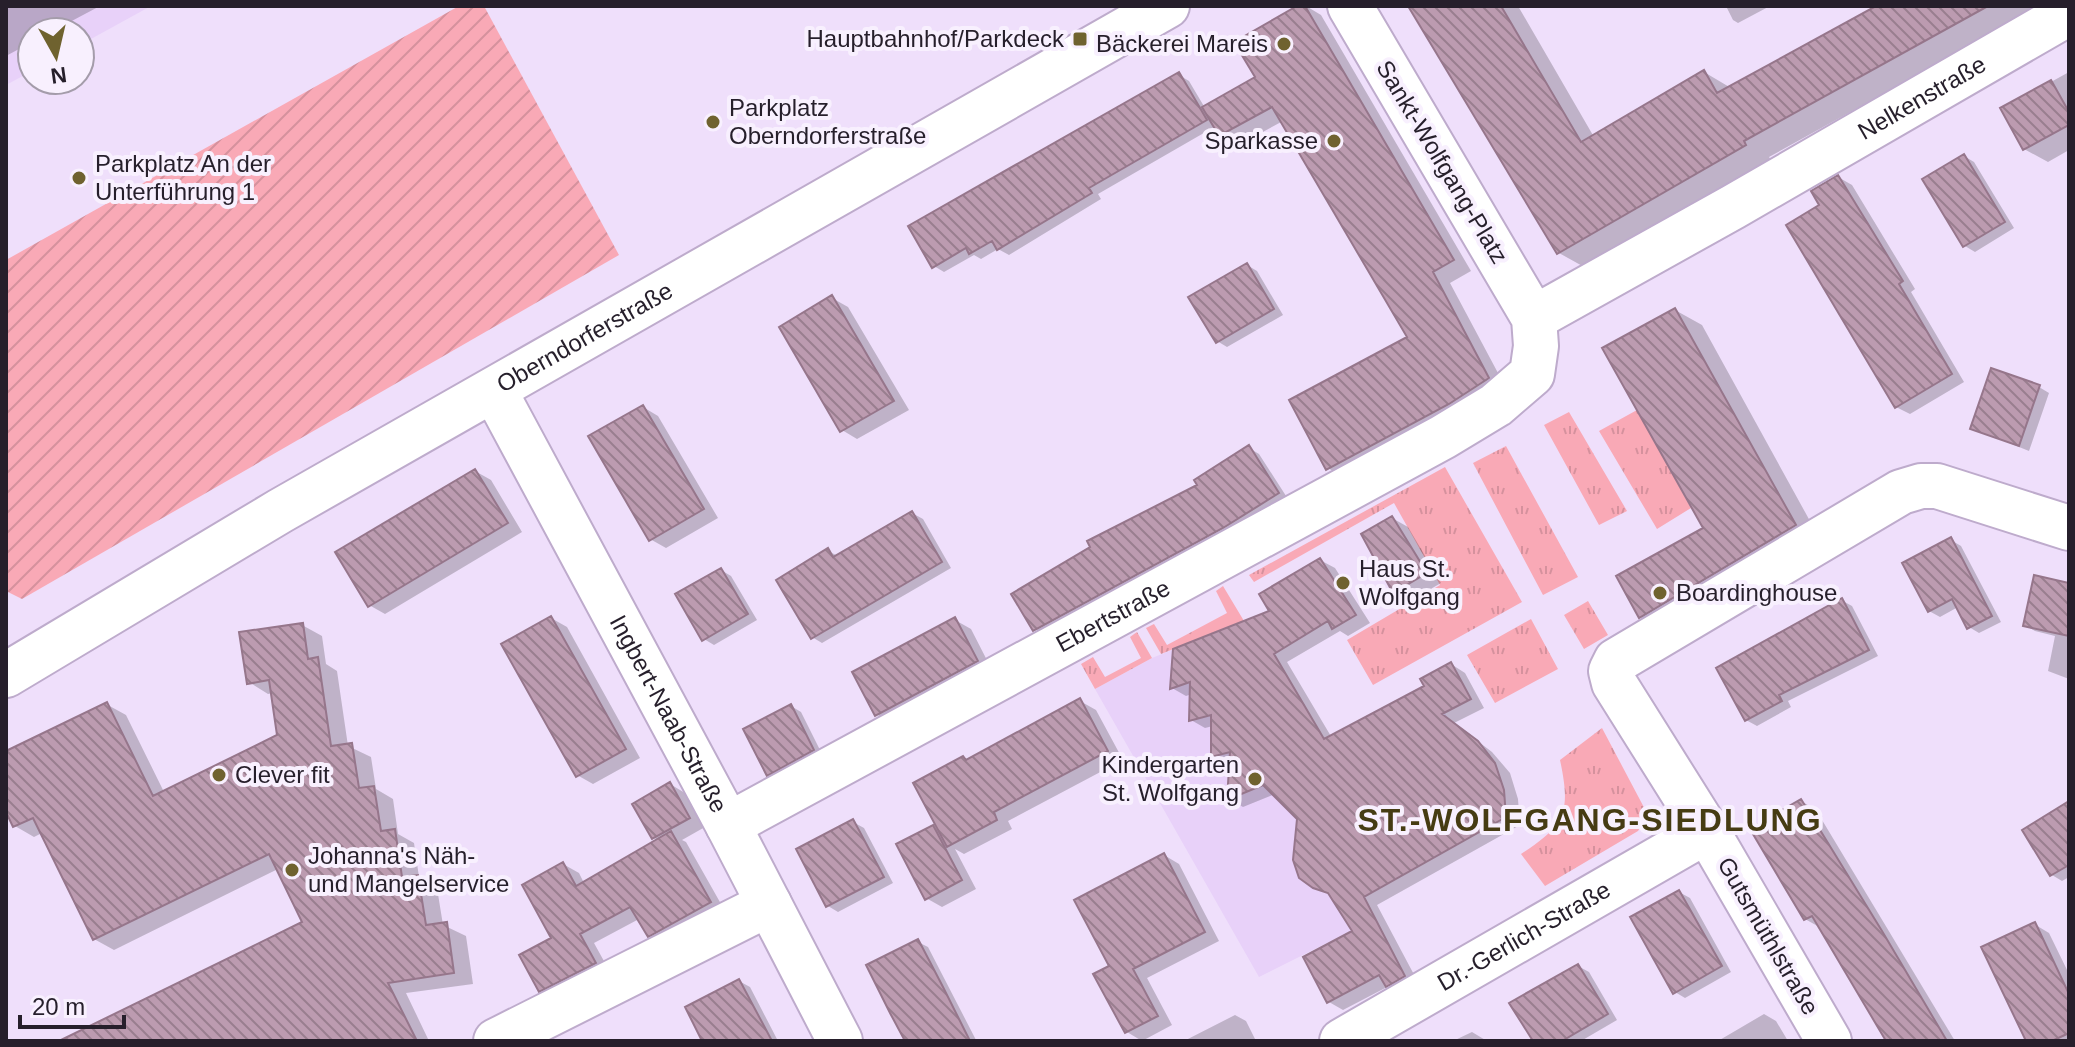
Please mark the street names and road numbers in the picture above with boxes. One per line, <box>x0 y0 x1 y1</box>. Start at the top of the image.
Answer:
street label: Nelkenstraße <box>1853 50 1990 145</box>
street label: Sankt-Wolfgang-Platz <box>1371 55 1514 268</box>
street label: Oberndorferstraße <box>492 276 677 398</box>
street label: Ebertstraße <box>1051 574 1174 657</box>
street label: Ingbert-Naab-Straße <box>605 610 733 817</box>
street label: Gutsmüthlstraße <box>1712 852 1824 1019</box>
street label: Dr.-Gerlich-Straße <box>1433 876 1615 996</box>

